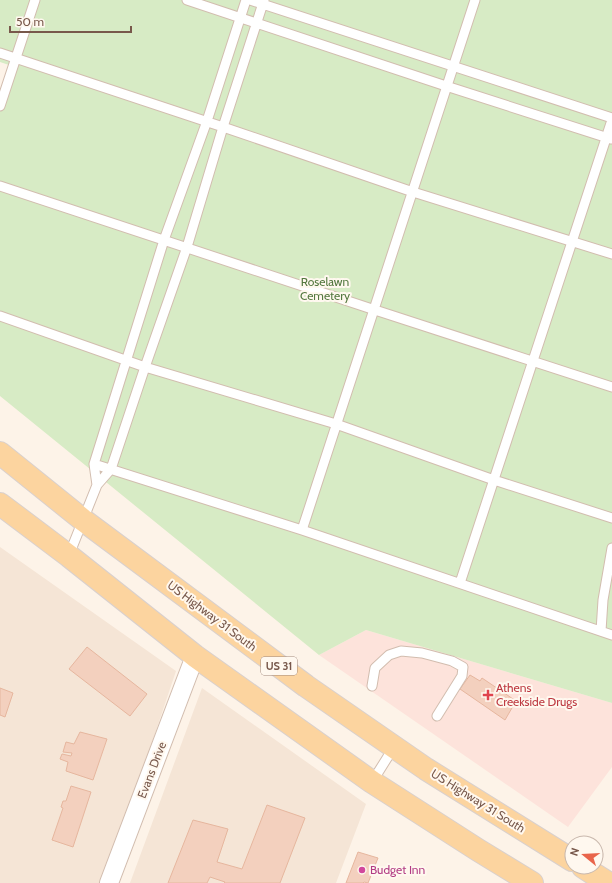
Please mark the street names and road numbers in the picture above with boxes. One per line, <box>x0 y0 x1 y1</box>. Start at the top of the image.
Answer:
street label: US Highway 31 South <box>165 577 260 654</box>
road number: US 31 <box>261 657 297 675</box>
street label: Evans Drive <box>134 739 169 800</box>
street label: US Highway 31 South <box>428 766 528 836</box>

